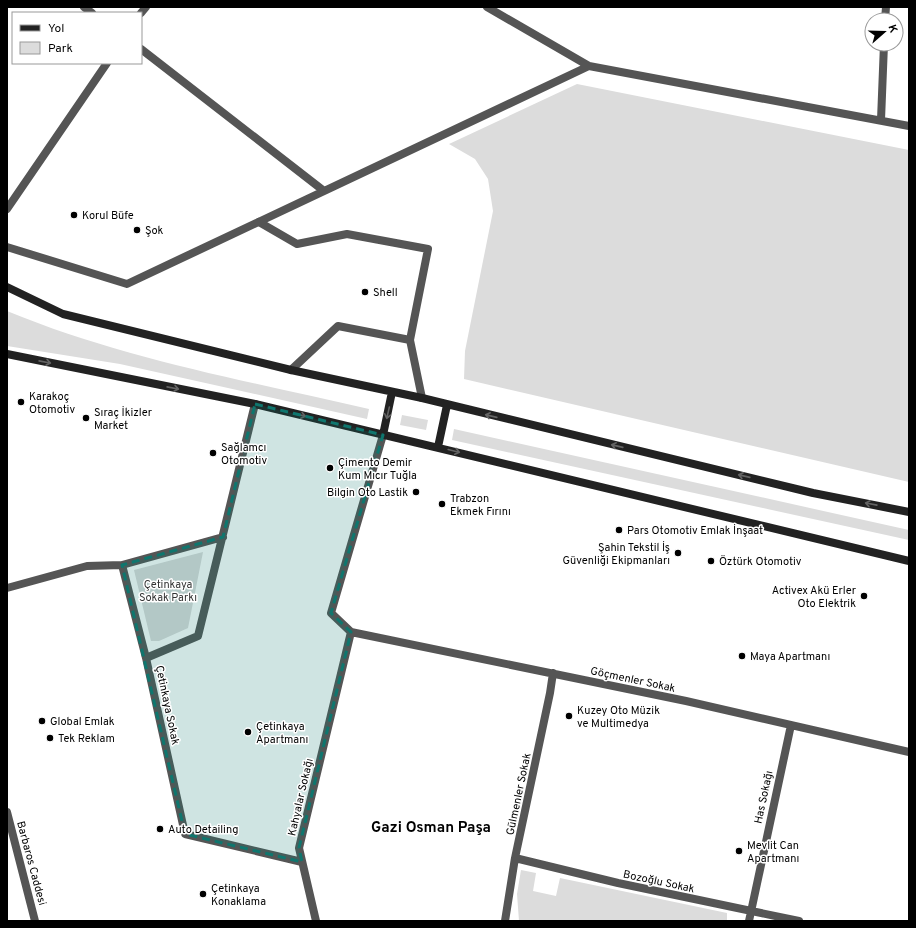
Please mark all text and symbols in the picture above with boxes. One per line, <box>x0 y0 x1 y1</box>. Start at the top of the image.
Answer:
legend <box>12 12 142 64</box>
north arrow <box>864 12 904 52</box>
text: Yol <box>48 21 64 37</box>
text: K <box>885 23 900 35</box>
text: Park <box>48 41 73 57</box>
place label: Korul Büfe <box>82 209 134 223</box>
marker: Korul Büfe <box>69 210 79 220</box>
place label: Şok <box>145 224 164 238</box>
marker: Şok <box>132 225 142 235</box>
place label: Shell <box>373 286 398 300</box>
marker: Shell <box>360 287 370 297</box>
one-way arrow <box>38 358 51 366</box>
one-way arrow <box>166 384 179 392</box>
place label: Karakoç Otomotiv <box>29 390 75 417</box>
marker: Karakoç Otomotiv <box>16 397 26 407</box>
place label: Sıraç İkizler Market <box>94 405 153 433</box>
one-way arrow <box>383 407 391 420</box>
one-way arrow <box>293 411 306 419</box>
one-way arrow <box>485 411 498 419</box>
marker: Sıraç İkizler Market <box>81 413 91 423</box>
place label: Sağlamcı Otomotiv <box>221 441 267 468</box>
one-way arrow <box>611 442 624 449</box>
one-way arrow <box>447 447 460 455</box>
marker: Sağlamcı Otomotiv <box>208 448 218 458</box>
place label: Çimento Demir Kum Mıcır Tuğla <box>338 456 417 483</box>
marker: Çimento Demir Kum Mıcır Tuğla <box>325 463 335 473</box>
one-way arrow <box>738 472 751 480</box>
place label: Bilgin Oto Lastik <box>327 486 408 500</box>
marker: Bilgin Oto Lastik <box>411 487 421 497</box>
place label: Trabzon Ekmek Fırını <box>450 492 511 519</box>
marker: Trabzon Ekmek Fırını <box>437 499 447 509</box>
one-way arrow <box>865 500 878 508</box>
place label: Pars Otomotiv Emlak İnşaat <box>627 523 763 538</box>
marker: Pars Otomotiv Emlak İnşaat <box>614 525 624 535</box>
place label: Şahin Tekstil İş Güvenliği Ekipmanları <box>562 540 670 568</box>
marker: Şahin Tekstil İş Güvenliği Ekipmanları <box>673 548 683 558</box>
place label: Öztürk Otomotiv <box>719 554 802 569</box>
marker: Öztürk Otomotiv <box>706 556 716 566</box>
park label: Çetinkaya Sokak Parkı <box>139 578 197 605</box>
place label: Activex Akü Erler Oto Elektrik <box>772 584 857 611</box>
marker: Activex Akü Erler Oto Elektrik <box>859 591 869 601</box>
place label: Maya Apartmanı <box>750 650 830 664</box>
marker: Maya Apartmanı <box>737 651 747 661</box>
street label: Çetinkaya Sokak <box>152 664 182 746</box>
street label: Göçmenler Sokak <box>589 664 677 696</box>
place label: Kuzey Oto Müzik ve Multimedya <box>577 704 660 731</box>
marker: Kuzey Oto Müzik ve Multimedya <box>564 711 574 721</box>
place label: Global Emlak <box>50 715 115 729</box>
marker: Global Emlak <box>37 716 47 726</box>
place label: Çetinkaya Apartmanı <box>256 720 308 747</box>
marker: Çetinkaya Apartmanı <box>243 727 253 737</box>
place label: Tek Reklam <box>58 732 115 746</box>
marker: Tek Reklam <box>45 733 55 743</box>
street label: Gülmenler Sokak <box>503 752 535 837</box>
street label: Kahyalar Sokağı <box>285 757 317 837</box>
street label: Has Sokağı <box>752 769 776 825</box>
district label: Gazi Osman Paşa <box>371 819 491 838</box>
street label: Barbaros Caddesi <box>13 820 49 907</box>
place label: Auto Detailing <box>168 823 238 837</box>
marker: Auto Detailing <box>155 824 165 834</box>
place label: Mevlit Can Apartmanı <box>747 839 799 866</box>
marker: Mevlit Can Apartmanı <box>734 846 744 856</box>
street label: Bozoğlu Sokak <box>622 868 696 896</box>
place label: Çetinkaya Konaklama <box>211 882 266 909</box>
marker: Çetinkaya Konaklama <box>198 889 208 899</box>

